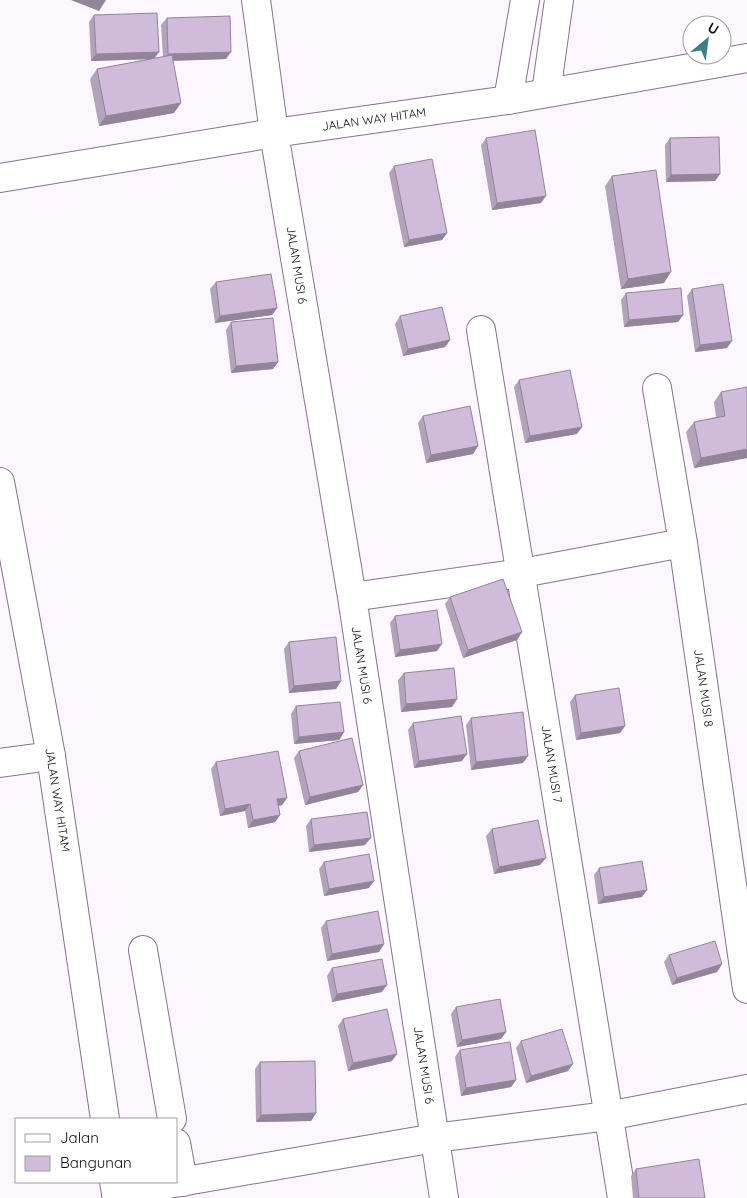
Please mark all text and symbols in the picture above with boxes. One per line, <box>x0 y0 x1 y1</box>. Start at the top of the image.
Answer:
north arrow <box>682 15 732 65</box>
text: U <box>705 18 722 39</box>
street label: JALAN WAY HITAM <box>321 104 427 134</box>
street label: JALAN MUSI 6 <box>283 225 311 305</box>
street label: JALAN MUSI 6 <box>348 625 376 705</box>
street label: JALAN MUSI 8 <box>691 648 717 728</box>
street label: JALAN MUSI 7 <box>538 724 566 804</box>
street label: JALAN WAY HITAM <box>42 747 74 853</box>
street label: JALAN MUSI 6 <box>410 1025 438 1105</box>
legend <box>15 1118 178 1183</box>
text: Jalan <box>60 1128 99 1147</box>
text: Bangunan <box>60 1153 132 1172</box>

